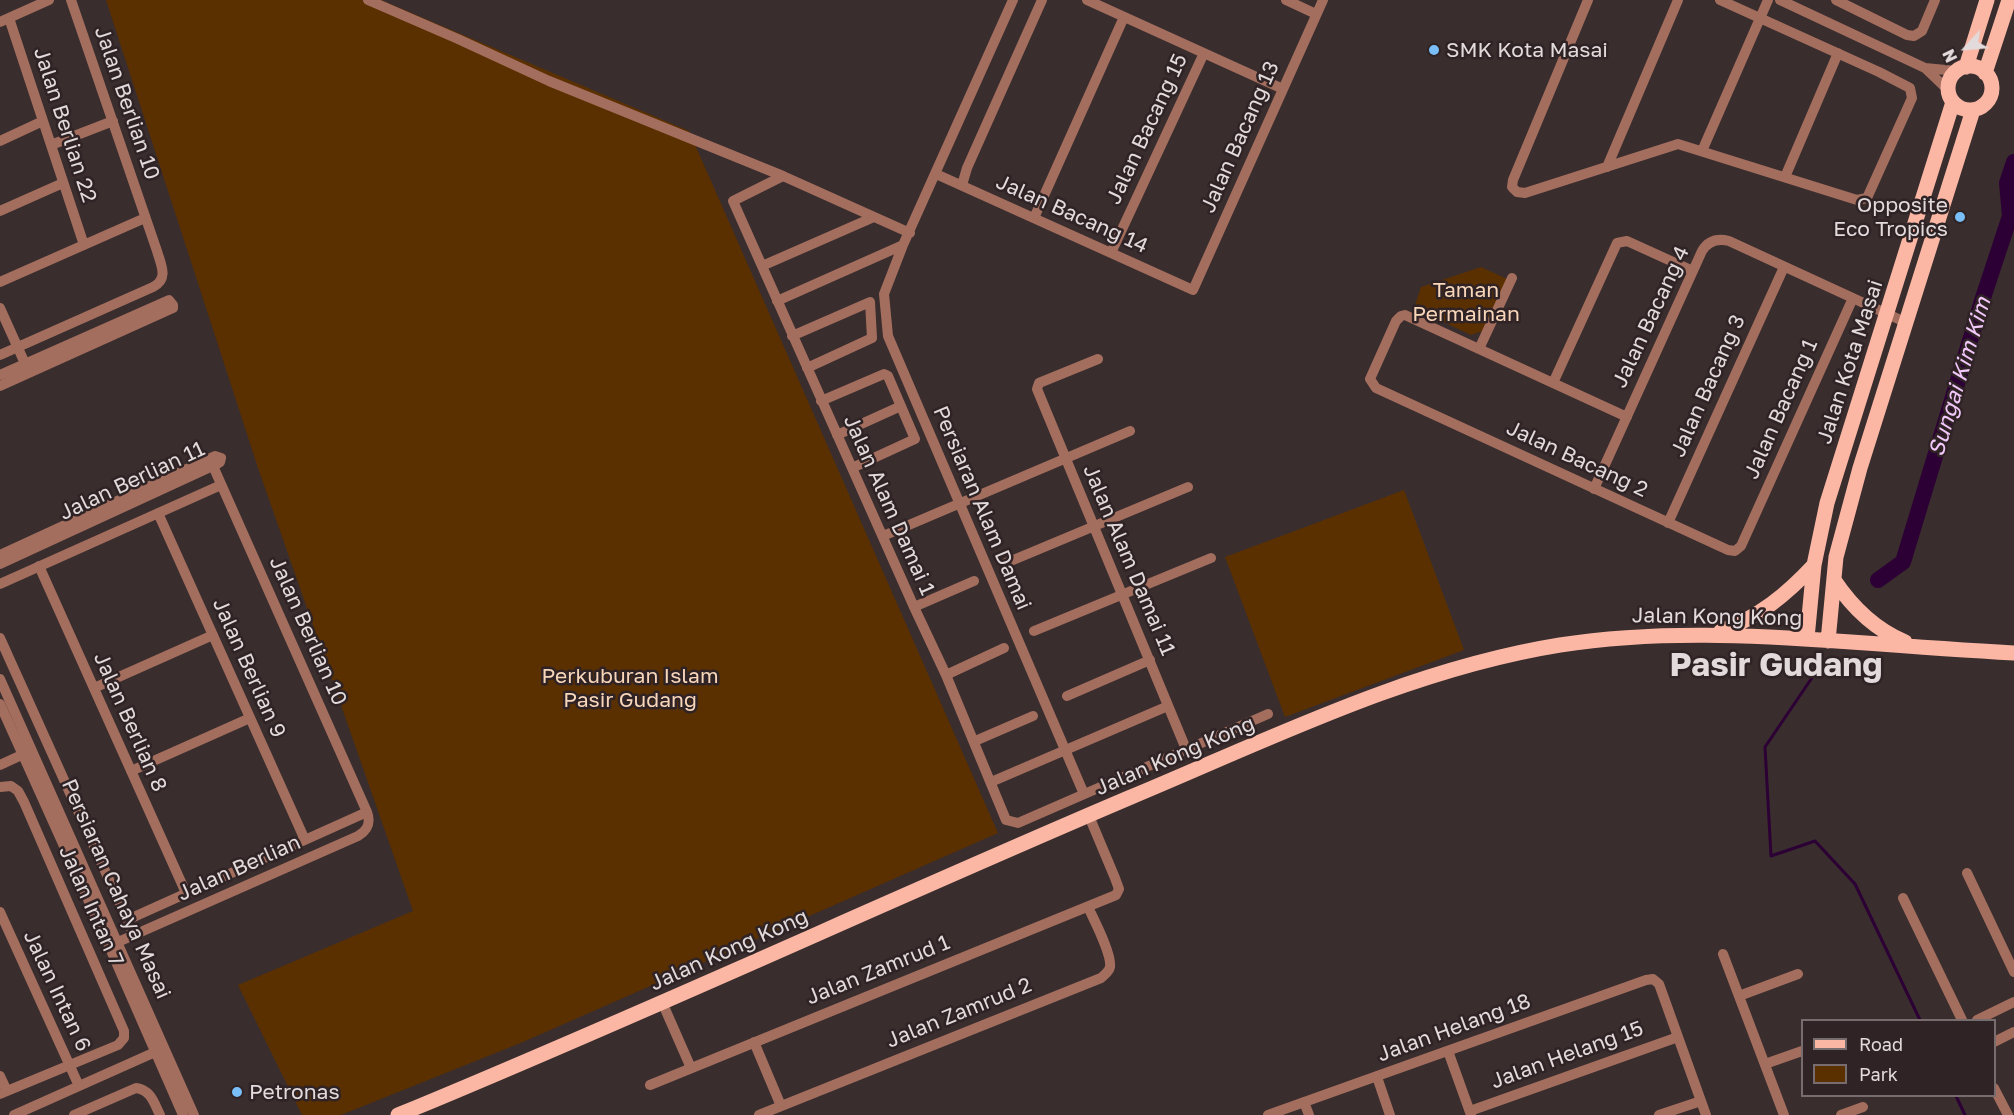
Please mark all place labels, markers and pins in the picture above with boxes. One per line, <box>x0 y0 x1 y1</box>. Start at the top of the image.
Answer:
place label: SMK Kota Masai <box>1446 37 1608 63</box>
marker: SMK Kota Masai <box>1427 43 1441 57</box>
place label: Opposite Eco Tropics <box>1833 192 1948 242</box>
marker: Opposite Eco Tropics <box>1953 210 1967 224</box>
place label: Petronas <box>249 1079 340 1105</box>
marker: Petronas <box>230 1085 244 1099</box>

